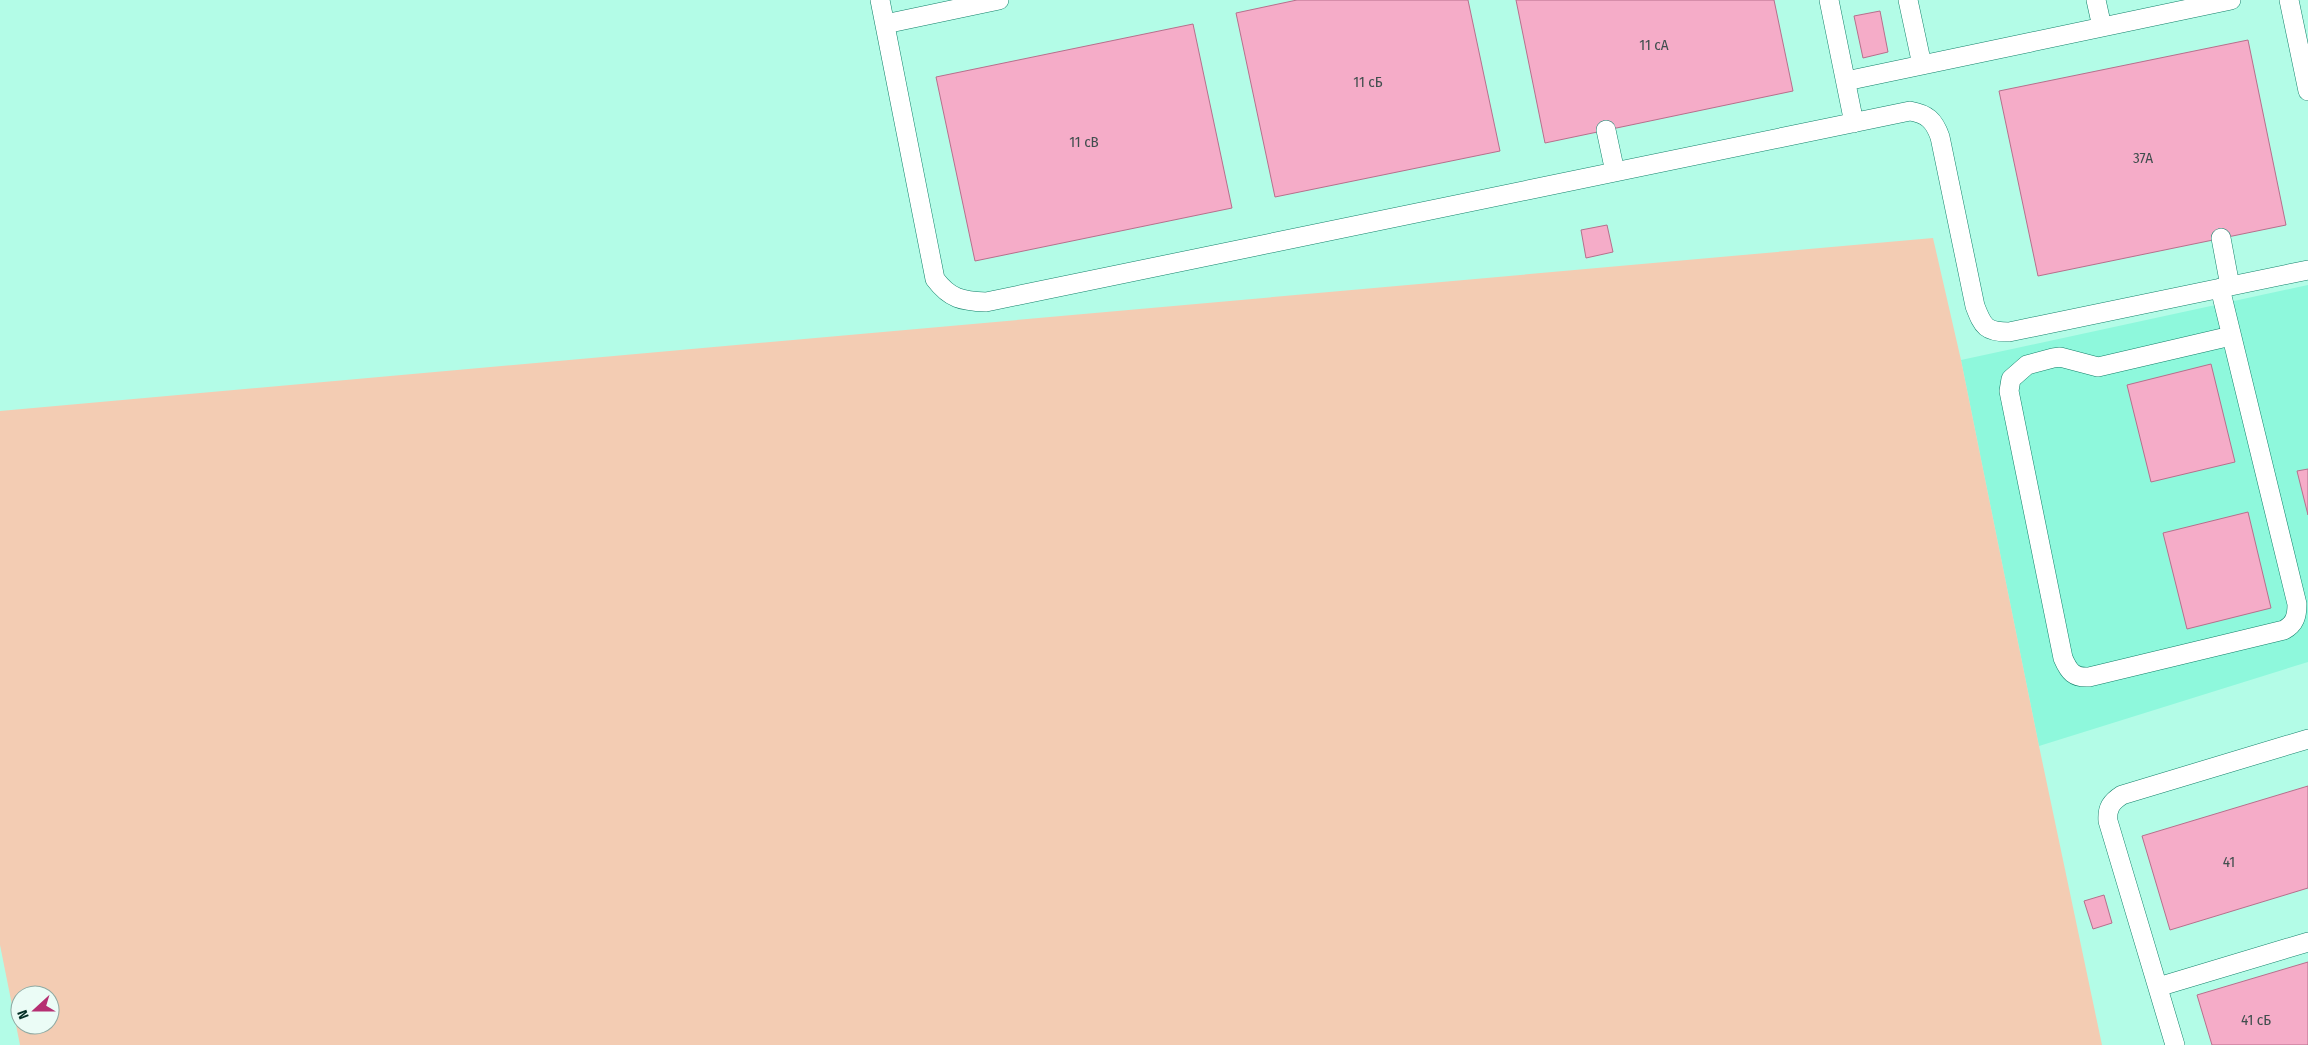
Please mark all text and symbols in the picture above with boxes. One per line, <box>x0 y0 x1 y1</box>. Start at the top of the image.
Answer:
house number: 11 сА <box>1639 36 1669 54</box>
house number: 11 сБ <box>1353 73 1383 91</box>
house number: 11 сВ <box>1069 133 1099 151</box>
house number: 37А <box>2133 149 2153 167</box>
house number: 41 <box>2223 853 2235 871</box>
north arrow <box>10 985 60 1035</box>
text: N <box>14 1008 33 1021</box>
house number: 41 сБ <box>2241 1011 2271 1029</box>

